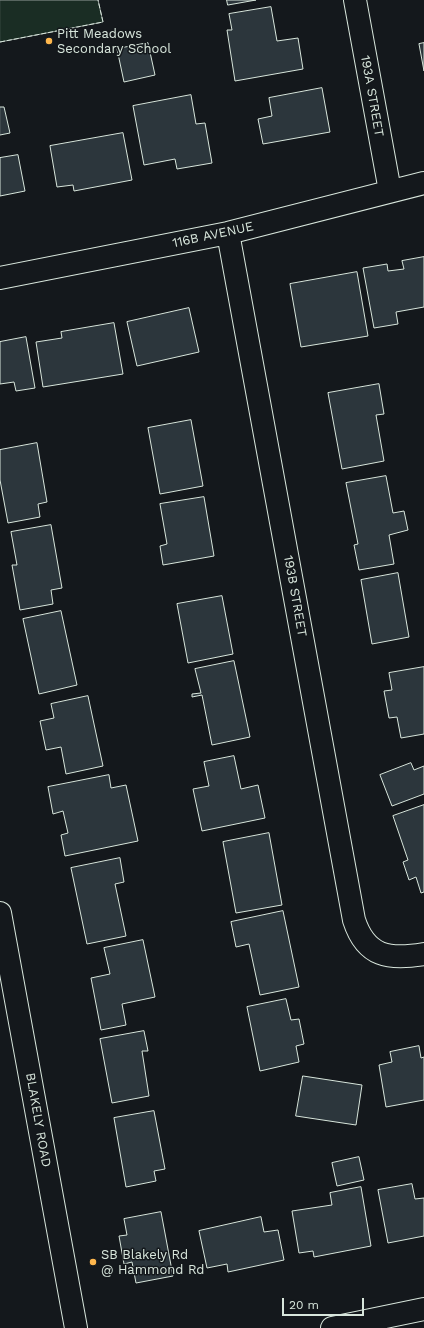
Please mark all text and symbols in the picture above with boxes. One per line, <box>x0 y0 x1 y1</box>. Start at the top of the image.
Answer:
place label: Pitt Meadows Secondary School <box>57 26 171 57</box>
marker: Pitt Meadows Secondary School <box>44 36 54 46</box>
street label: 193A STREET <box>357 54 387 138</box>
street label: 116B AVENUE <box>171 219 255 251</box>
street label: 193B STREET <box>280 554 310 638</box>
street label: BLAKELY ROAD <box>22 1071 54 1169</box>
place label: SB Blakely Rd @ Hammond Rd <box>101 1247 204 1278</box>
marker: SB Blakely Rd @ Hammond Rd <box>88 1257 98 1267</box>
scale bar <box>284 1290 366 1316</box>
text: 20 m <box>289 1298 319 1312</box>

